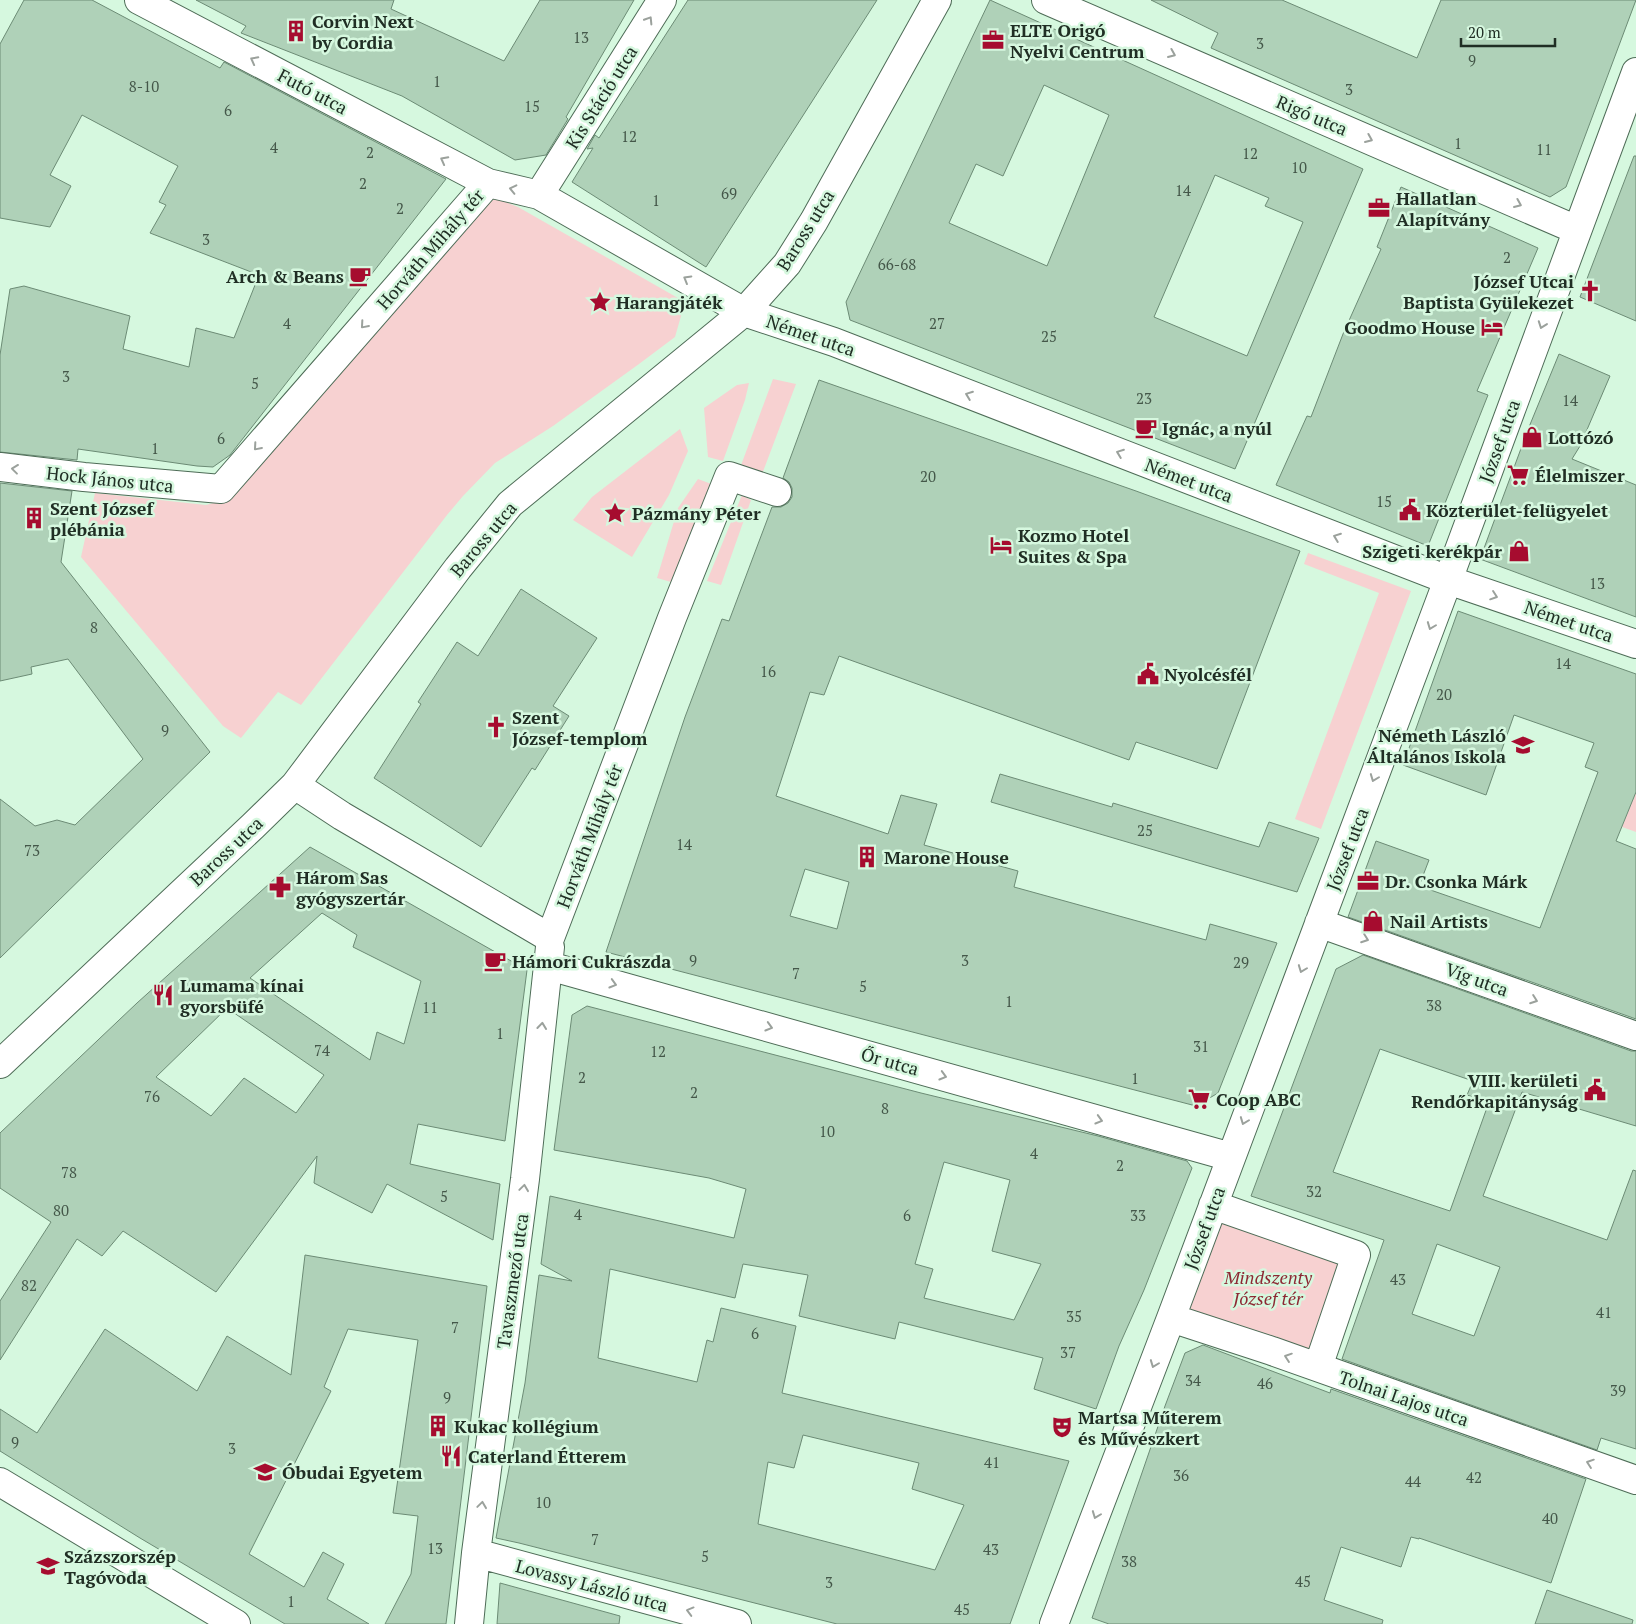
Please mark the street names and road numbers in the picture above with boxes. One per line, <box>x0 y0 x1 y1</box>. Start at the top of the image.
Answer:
street label: Kis Stáció utca <box>560 41 642 153</box>
street label: Futó utca <box>274 63 352 119</box>
street label: Rigó utca <box>1273 89 1351 141</box>
street label: Horváth Mihály tér <box>371 184 489 314</box>
street label: Baross utca <box>771 185 839 275</box>
street label: Német utca <box>763 309 859 361</box>
street label: József utca <box>1473 396 1525 486</box>
street label: Német utca <box>1142 452 1236 508</box>
street label: Hock János utca <box>45 460 175 498</box>
street label: Baross utca <box>444 496 522 582</box>
street label: Német utca <box>1521 595 1617 647</box>
street label: Horváth Mihály tér <box>551 761 628 911</box>
street label: József utca <box>1320 804 1374 894</box>
street label: Baross utca <box>184 811 268 891</box>
street label: Víg utca <box>1442 957 1512 1001</box>
street label: Őr utca <box>858 1041 922 1081</box>
street label: József utca <box>1178 1183 1230 1273</box>
street label: Tavaszmező utca <box>491 1212 533 1350</box>
street label: Tolnai Lajos utca <box>1336 1365 1472 1431</box>
street label: Lovassy László utca <box>513 1553 671 1617</box>

